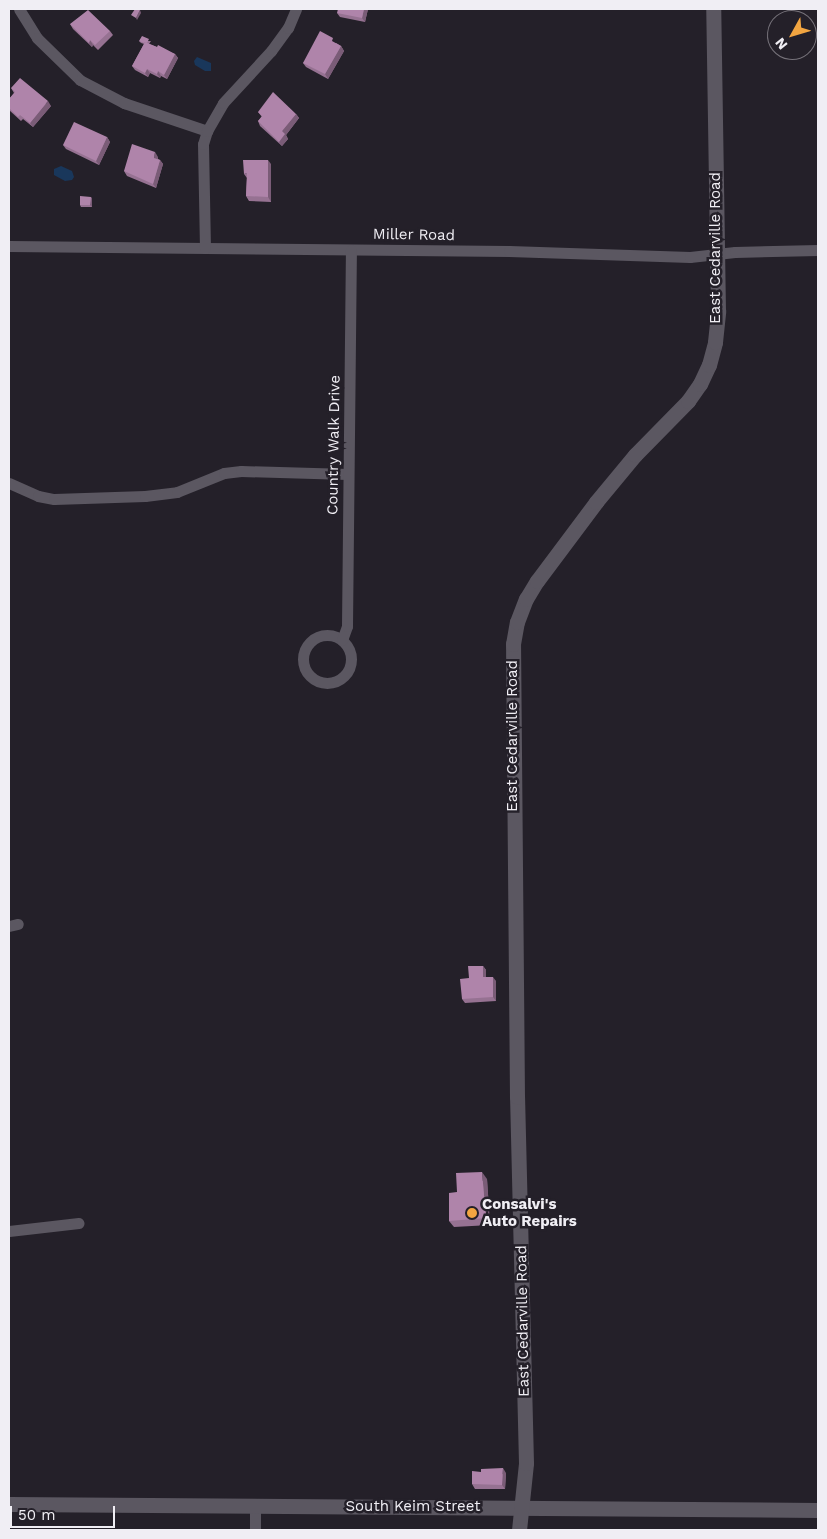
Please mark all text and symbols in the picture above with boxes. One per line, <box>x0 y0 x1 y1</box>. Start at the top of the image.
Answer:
north arrow <box>767 10 817 60</box>
text: N <box>772 35 791 53</box>
street label: East Cedarville Road <box>707 172 725 324</box>
street label: Miller Road <box>373 225 455 245</box>
street label: Country Walk Drive <box>324 374 344 516</box>
street label: East Cedarville Road <box>504 660 522 812</box>
place label: Consalvi's Auto Repairs <box>482 1195 577 1230</box>
marker: Consalvi's Auto Repairs <box>466 1207 478 1219</box>
street label: East Cedarville Road <box>513 1245 533 1397</box>
scale bar <box>12 1496 118 1528</box>
street label: South Keim Street <box>346 1498 480 1516</box>
text: 50 m <box>18 1506 55 1524</box>

